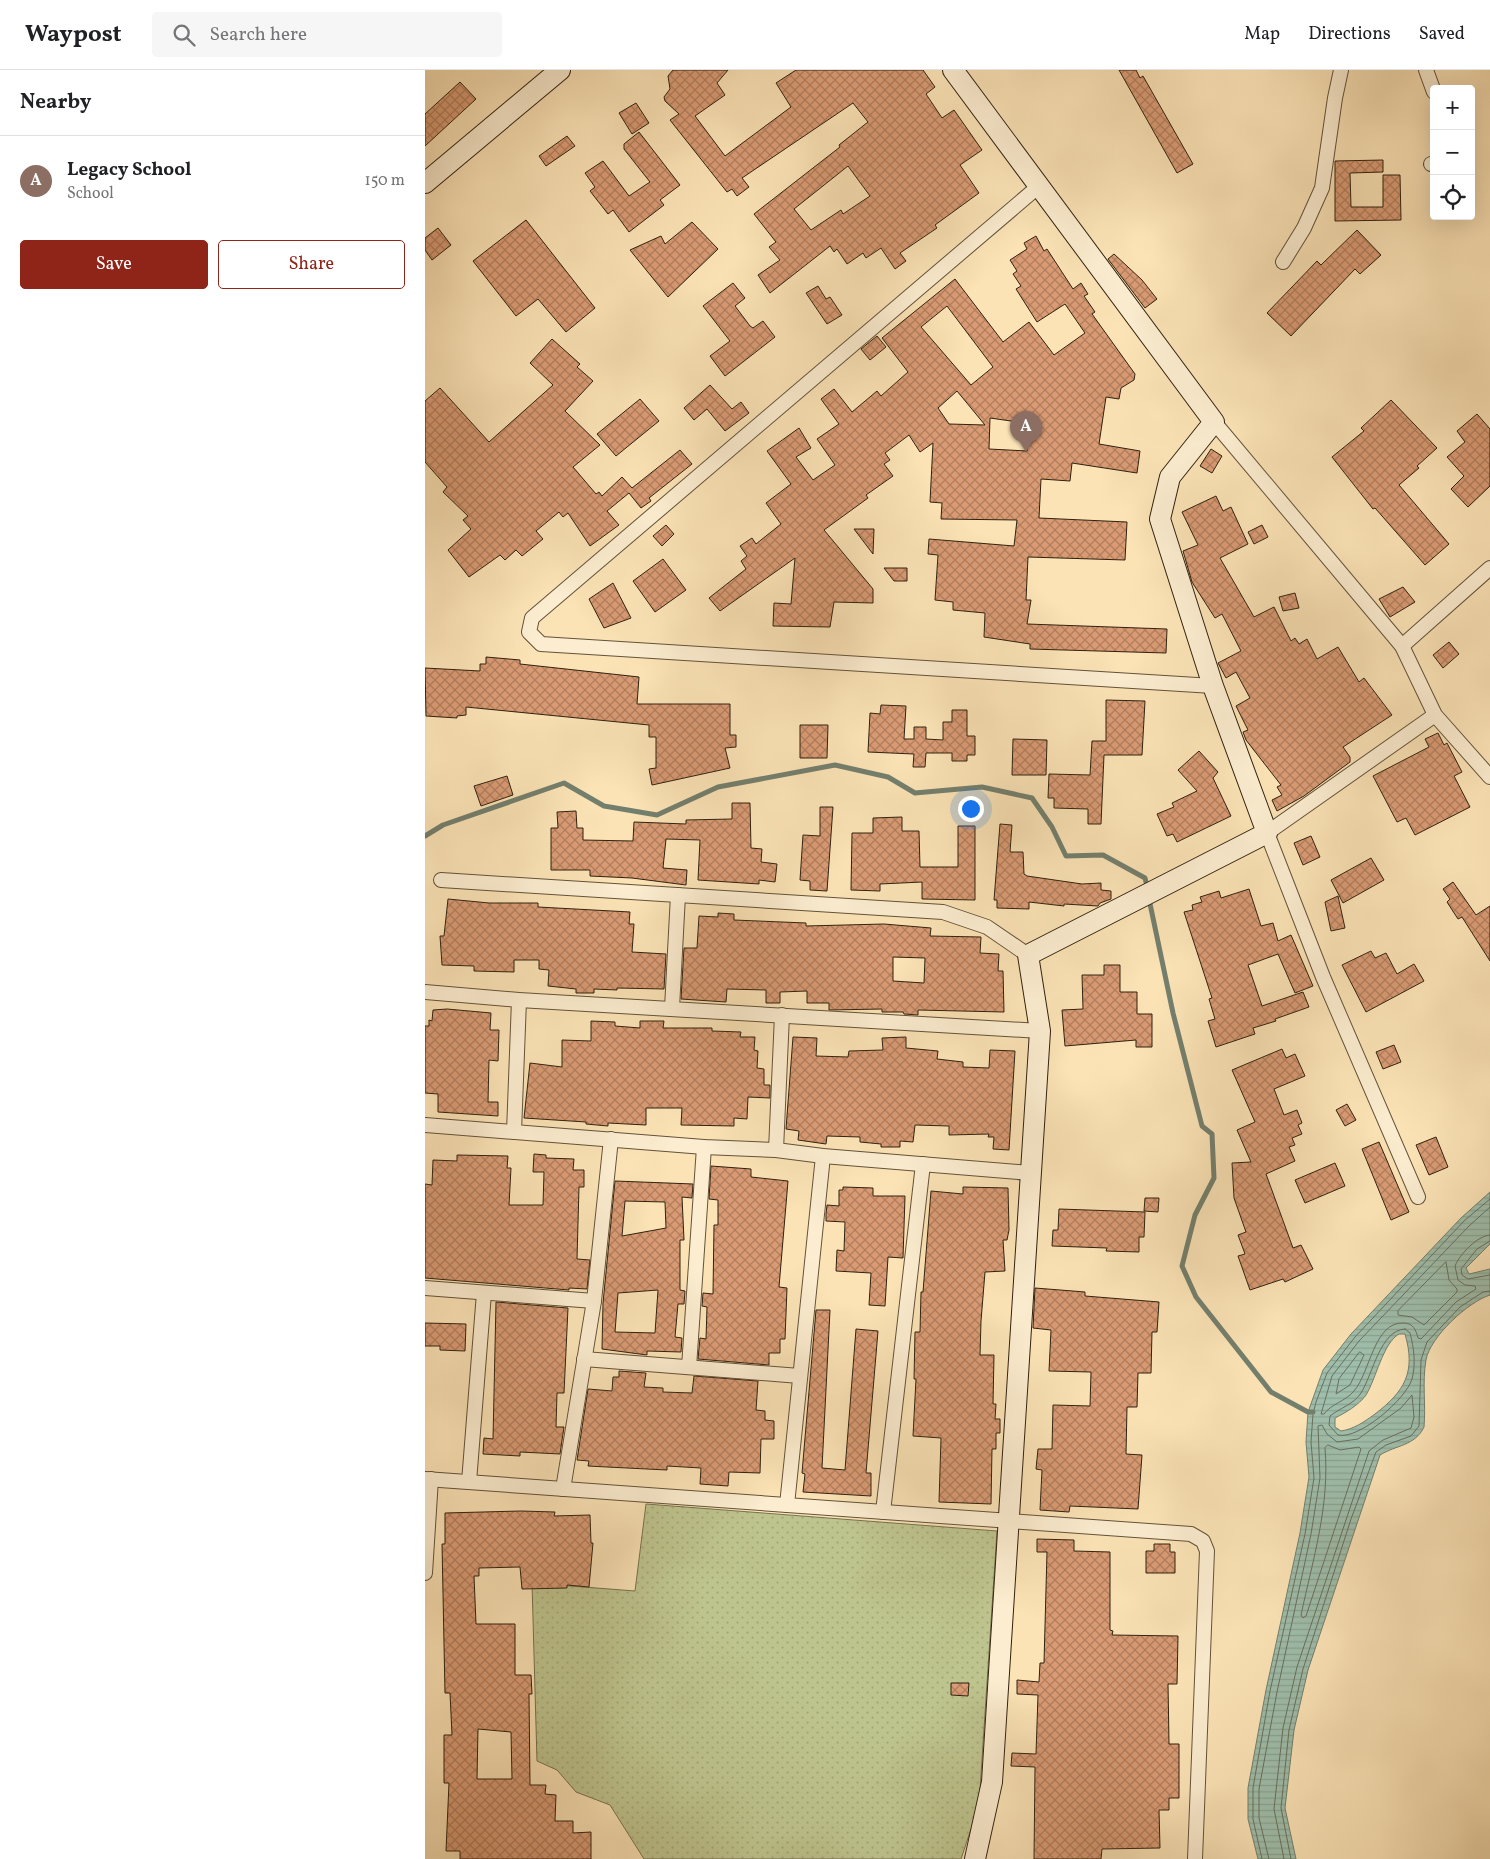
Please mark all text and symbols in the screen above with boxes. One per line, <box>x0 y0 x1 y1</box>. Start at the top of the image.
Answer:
search box <box>152 12 502 57</box>
text: Waypost <box>25 18 122 52</box>
icon: search <box>170 21 198 49</box>
text: Search here <box>210 22 307 48</box>
text: Map <box>1244 22 1280 47</box>
text: Directions <box>1308 22 1391 47</box>
text: Saved <box>1419 22 1465 47</box>
map controls <box>1430 85 1475 220</box>
button: + <box>1430 85 1475 130</box>
text: Nearby <box>20 88 91 117</box>
button: − <box>1430 130 1475 175</box>
text: Legacy School <box>67 157 191 183</box>
text: A <box>30 170 42 192</box>
text: 150 m <box>364 170 405 192</box>
button: locate <box>1430 175 1475 220</box>
text: School <box>67 183 114 205</box>
button: Save <box>20 240 208 289</box>
button: Share <box>218 240 405 289</box>
pin: A <box>1010 411 1042 452</box>
your location <box>958 796 984 822</box>

